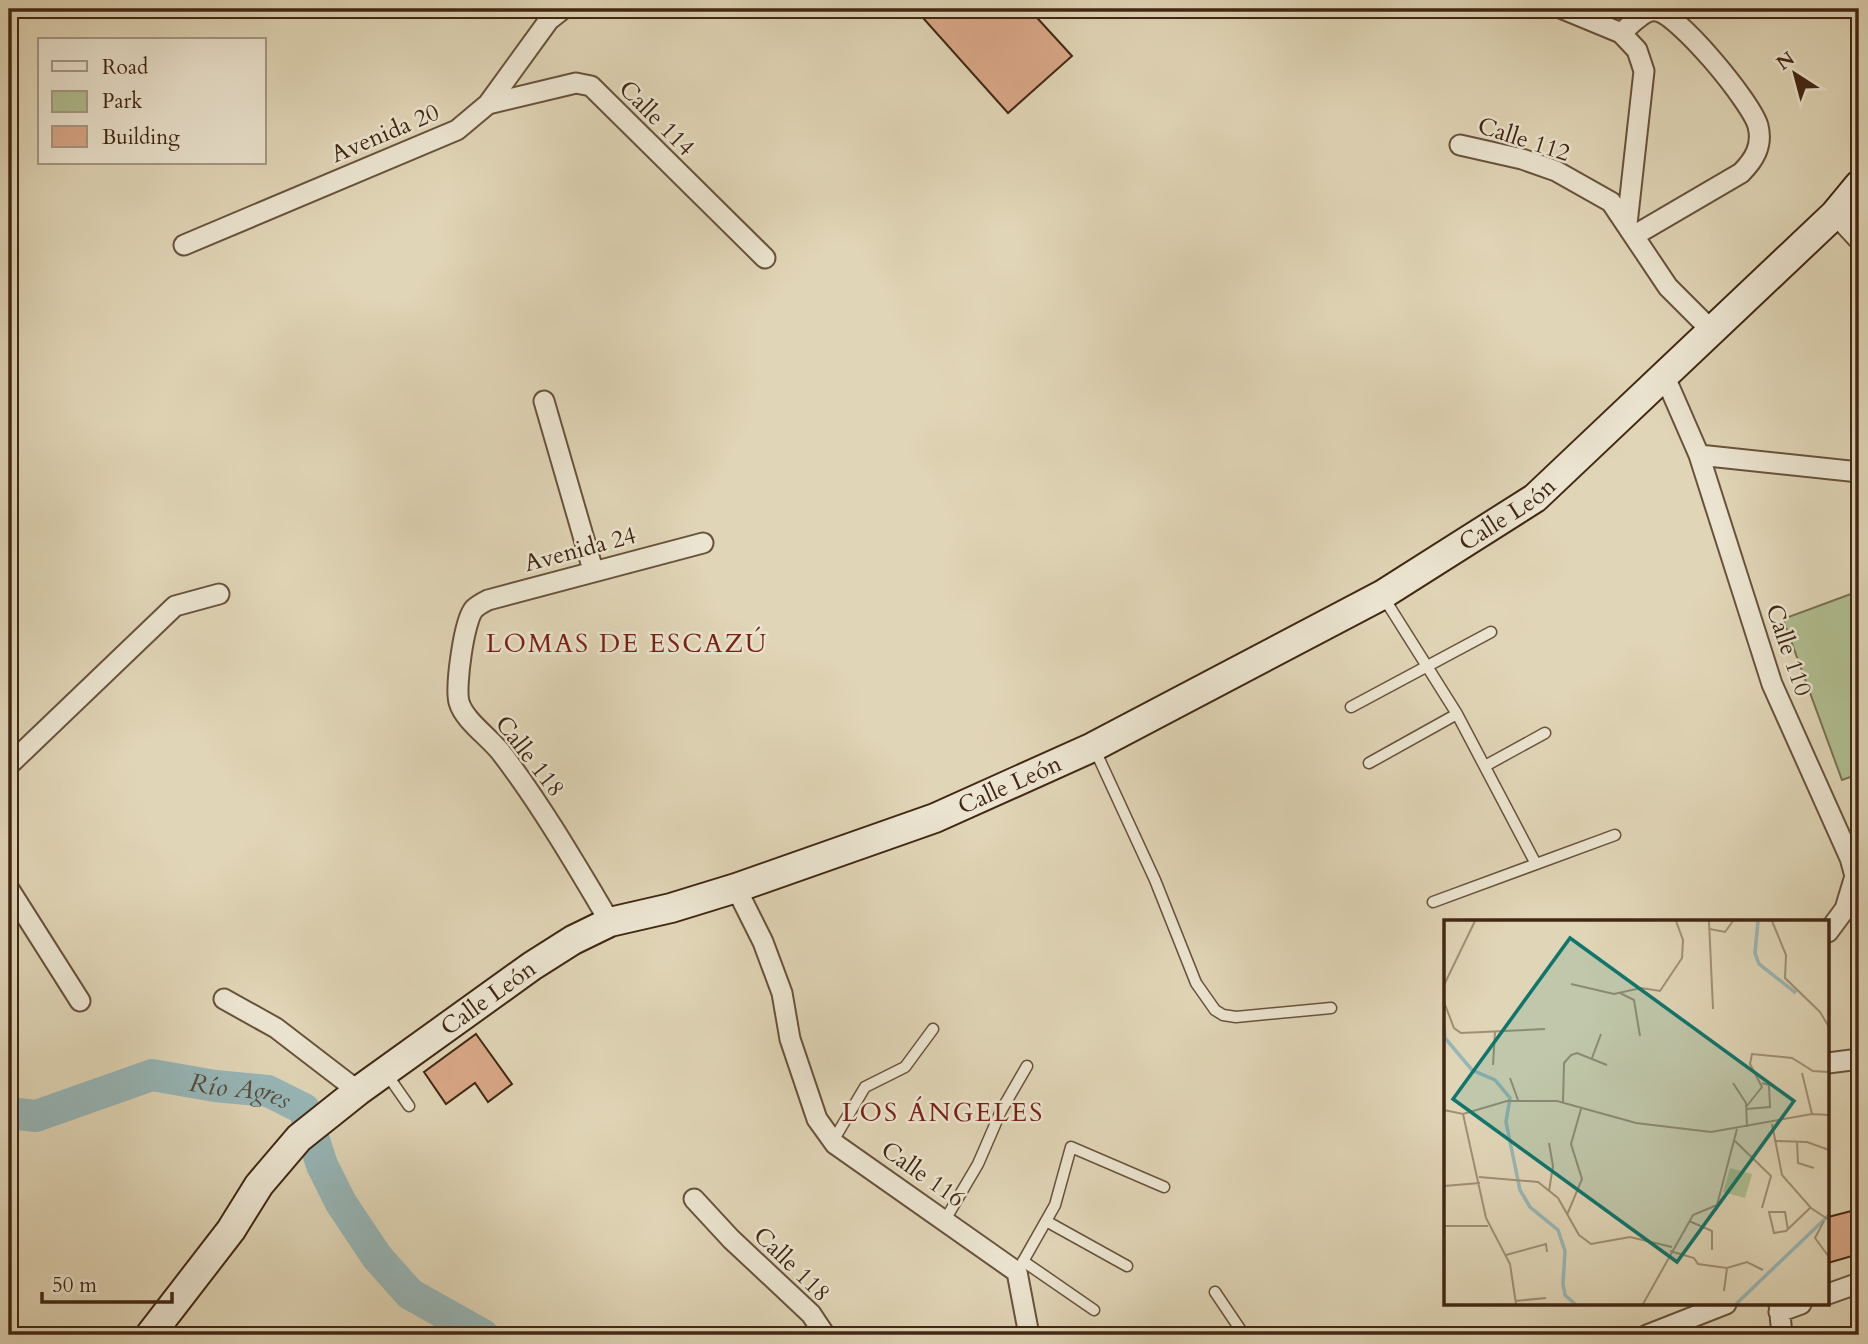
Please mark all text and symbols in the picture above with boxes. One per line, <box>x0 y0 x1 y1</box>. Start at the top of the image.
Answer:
legend <box>38 38 266 164</box>
north arrow <box>1759 38 1829 108</box>
text: N <box>1771 45 1800 76</box>
text: Road <box>102 53 148 82</box>
street label: Calle 114 <box>611 73 702 164</box>
text: Park <box>102 87 143 116</box>
street label: Avenida 20 <box>326 96 444 171</box>
street label: Calle 112 <box>1473 109 1574 170</box>
text: Building <box>102 123 180 152</box>
street label: Calle León <box>1453 470 1564 559</box>
street label: Avenida 24 <box>520 519 640 580</box>
street label: Calle 110 <box>1757 600 1820 701</box>
district label: LOMAS DE ESCAZÚ <box>486 626 768 661</box>
street label: Calle 118 <box>487 709 572 804</box>
street label: Calle León <box>953 747 1067 823</box>
inset map <box>1444 920 1829 1306</box>
street label: Calle León <box>434 952 543 1044</box>
water label: Río Agres <box>187 1065 297 1118</box>
district label: LOS ÁNGELES <box>842 1095 1044 1130</box>
street label: Calle 116 <box>874 1134 971 1215</box>
street label: Calle 118 <box>746 1219 837 1309</box>
scale bar <box>42 1260 172 1304</box>
text: 50 m <box>52 1271 97 1300</box>

